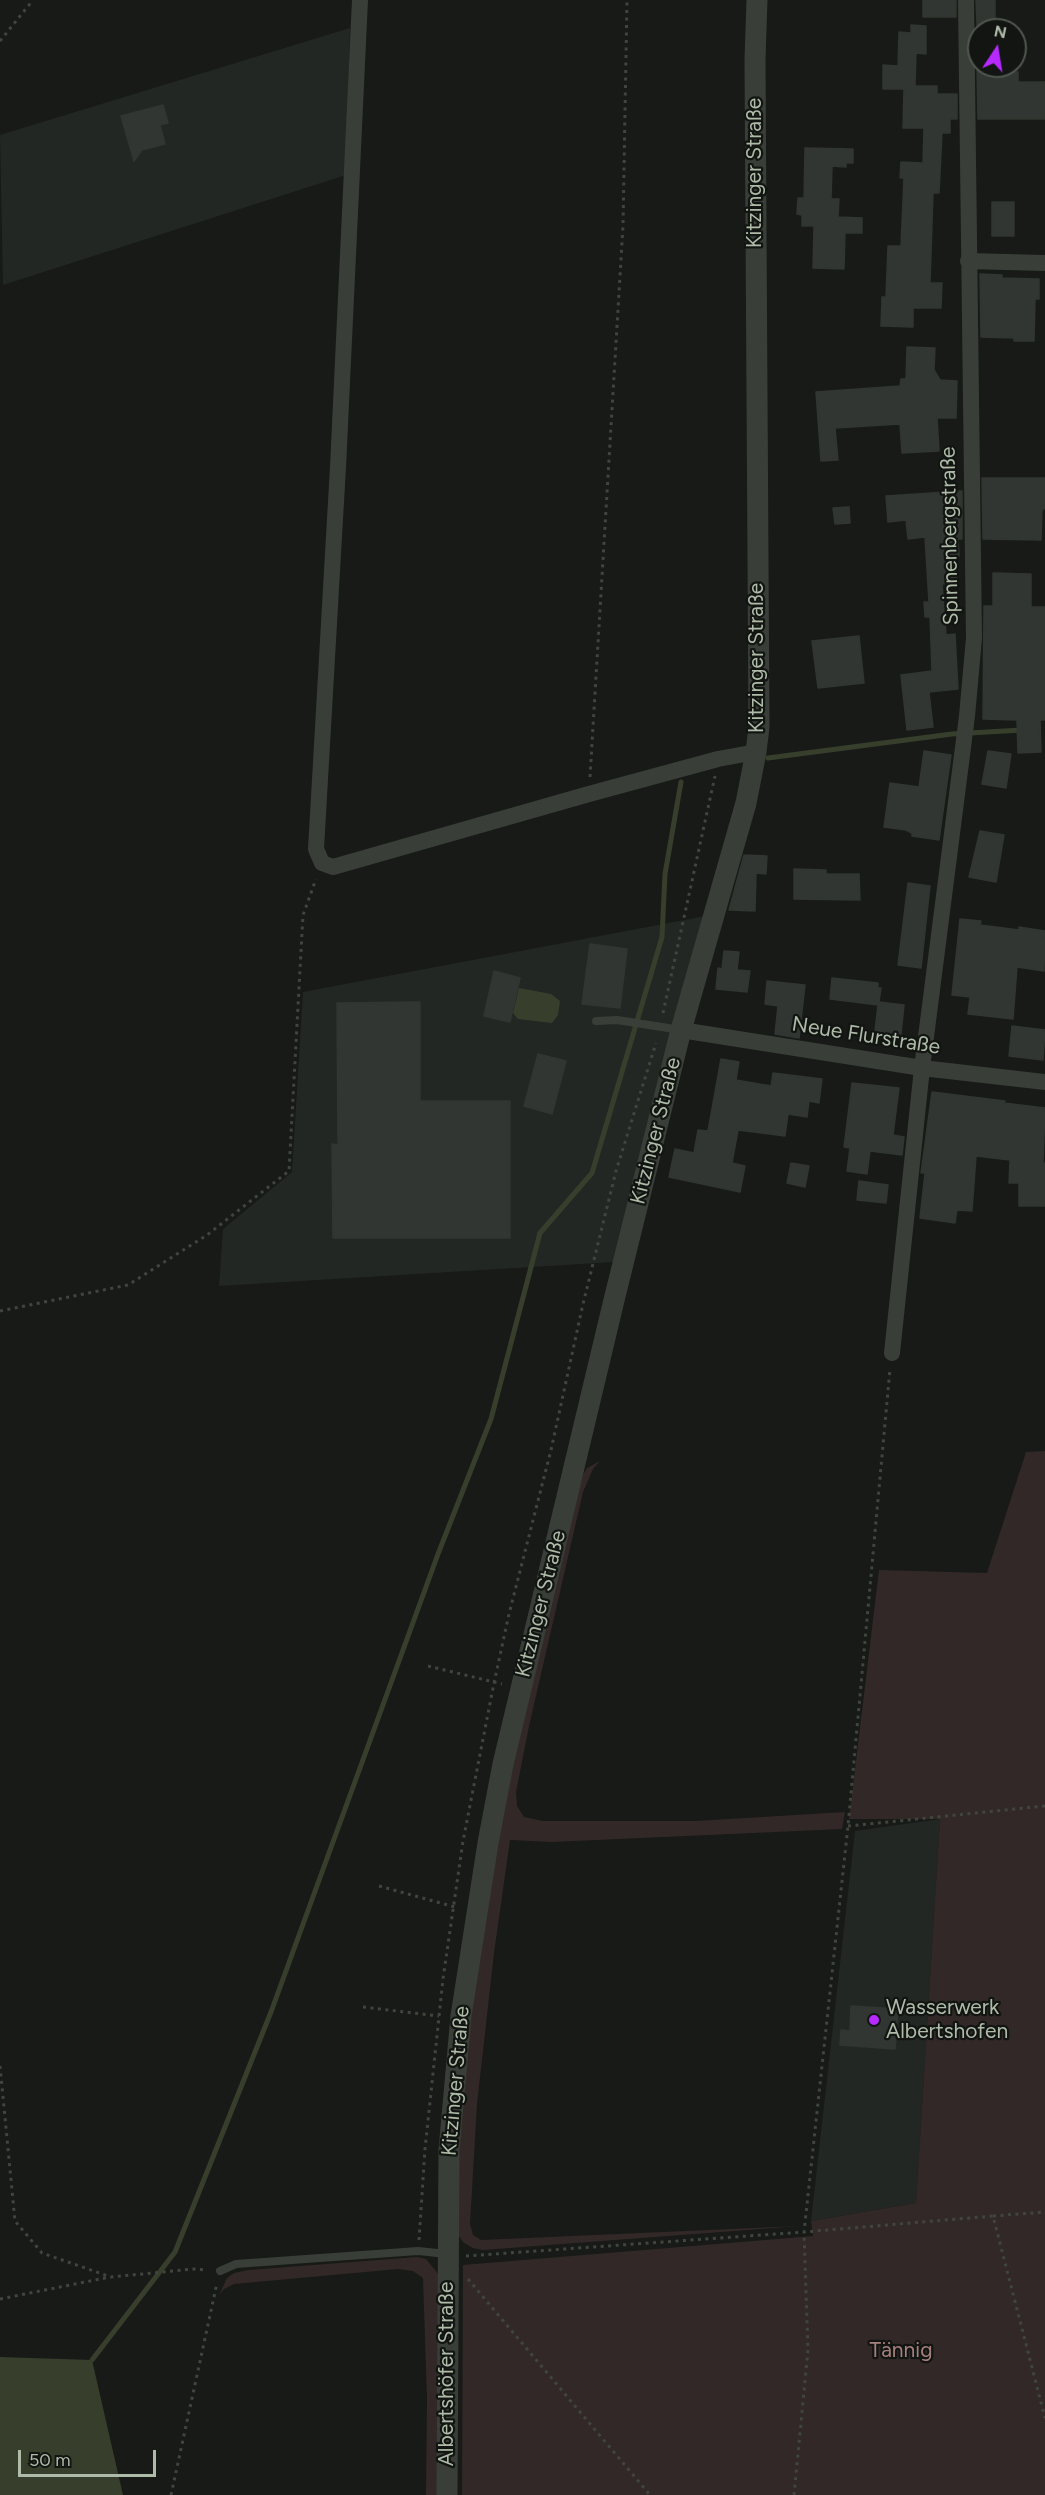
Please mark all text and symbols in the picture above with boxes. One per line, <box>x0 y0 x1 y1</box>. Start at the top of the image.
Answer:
north arrow <box>967 18 1027 78</box>
text: N <box>992 21 1008 42</box>
street label: Kitzinger Straße <box>742 98 768 248</box>
street label: Spinnenbergstraße <box>936 446 964 626</box>
street label: Kitzinger Straße <box>744 583 770 733</box>
street label: Neue Flurstraße <box>790 1012 942 1060</box>
street label: Kitzinger Straße <box>626 1055 686 1207</box>
street label: Kitzinger Straße <box>511 1528 571 1680</box>
place label: Wasserwerk Albertshofen <box>886 1995 1008 2045</box>
street label: Kitzinger Straße <box>437 2005 475 2157</box>
marker: Wasserwerk Albertshofen <box>867 2013 881 2027</box>
street label: Albertshöfer Straße <box>434 2282 460 2466</box>
park label: Tännig <box>870 2338 932 2364</box>
scale bar <box>21 2438 159 2476</box>
text: 50 m <box>29 2449 71 2471</box>

